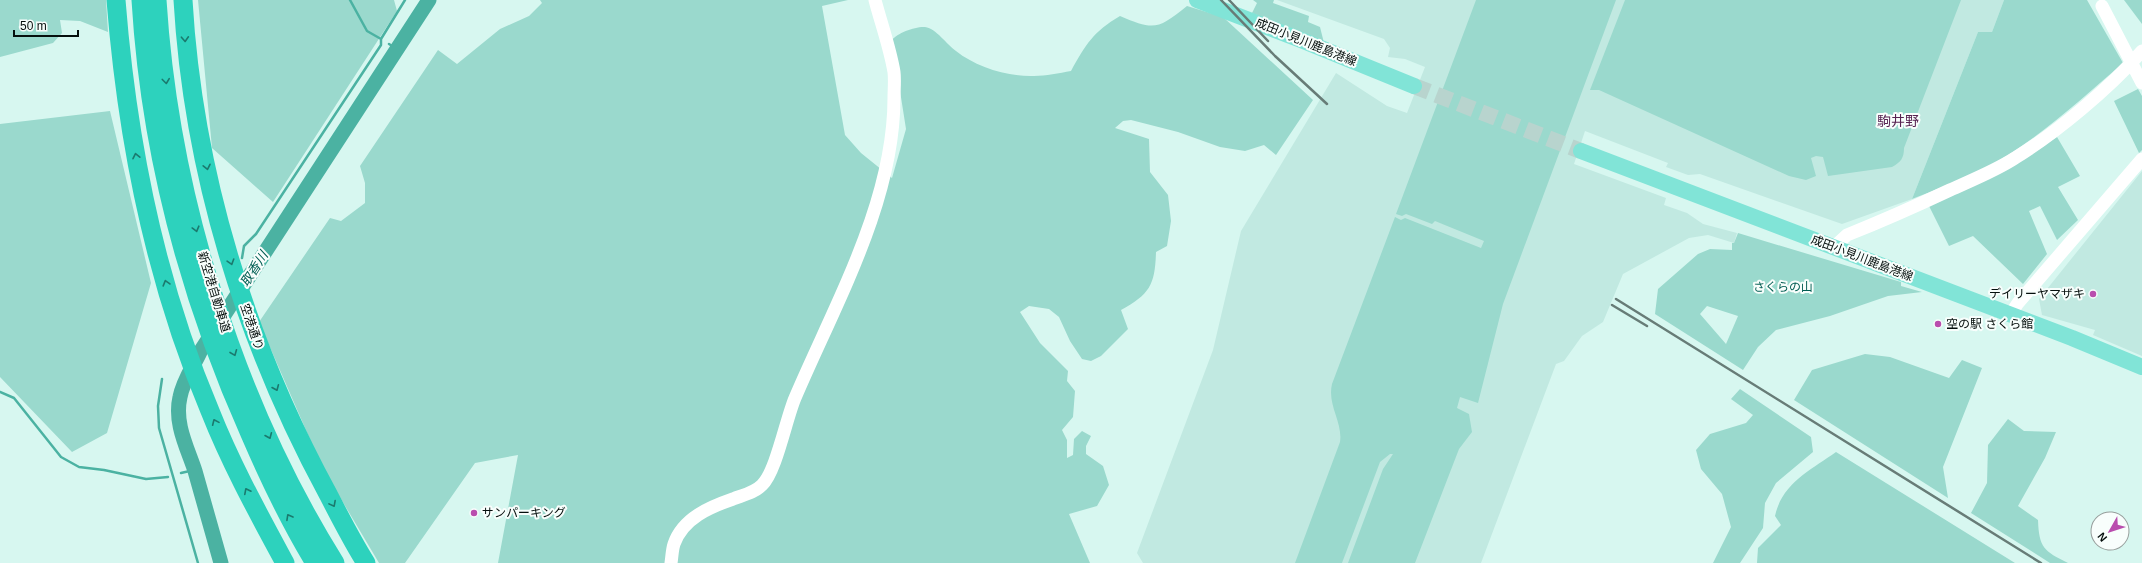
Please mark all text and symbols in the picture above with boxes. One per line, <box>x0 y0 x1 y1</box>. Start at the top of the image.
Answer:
scale bar <box>14 12 78 38</box>
street label: 成田小見川鹿島港線 <box>1253 15 1359 69</box>
text: 50 m <box>20 19 47 33</box>
one-way arrow <box>181 36 189 42</box>
one-way arrow <box>161 77 170 84</box>
district label: 駒井野 <box>1877 113 1919 129</box>
one-way arrow <box>132 153 140 159</box>
one-way arrow <box>202 164 210 170</box>
one-way arrow <box>191 225 199 232</box>
street label: 成田小見川鹿島港線 <box>1809 232 1915 284</box>
water label: 取香川 <box>237 247 272 289</box>
street label: 新空港自動車道 <box>195 250 233 334</box>
one-way arrow <box>226 259 235 266</box>
one-way arrow <box>162 279 171 286</box>
park label: さくらの山 <box>1753 280 1813 294</box>
place label: デイリーヤマザキ <box>1989 287 2085 301</box>
marker: デイリーヤマザキ <box>2088 289 2098 299</box>
street label: 空港通り <box>238 302 266 352</box>
place label: 空の駅 さくら館 <box>1946 317 2033 331</box>
marker: 空の駅 さくら館 <box>1933 319 1943 329</box>
one-way arrow <box>229 349 237 356</box>
one-way arrow <box>271 384 279 391</box>
one-way arrow <box>211 419 219 426</box>
one-way arrow <box>264 433 272 440</box>
one-way arrow <box>244 488 252 496</box>
one-way arrow <box>328 500 336 507</box>
place label: サンパーキング <box>482 506 566 520</box>
marker: サンパーキング <box>469 508 479 518</box>
north arrow <box>2090 511 2130 551</box>
one-way arrow <box>287 514 294 521</box>
text: N <box>2095 530 2109 544</box>

